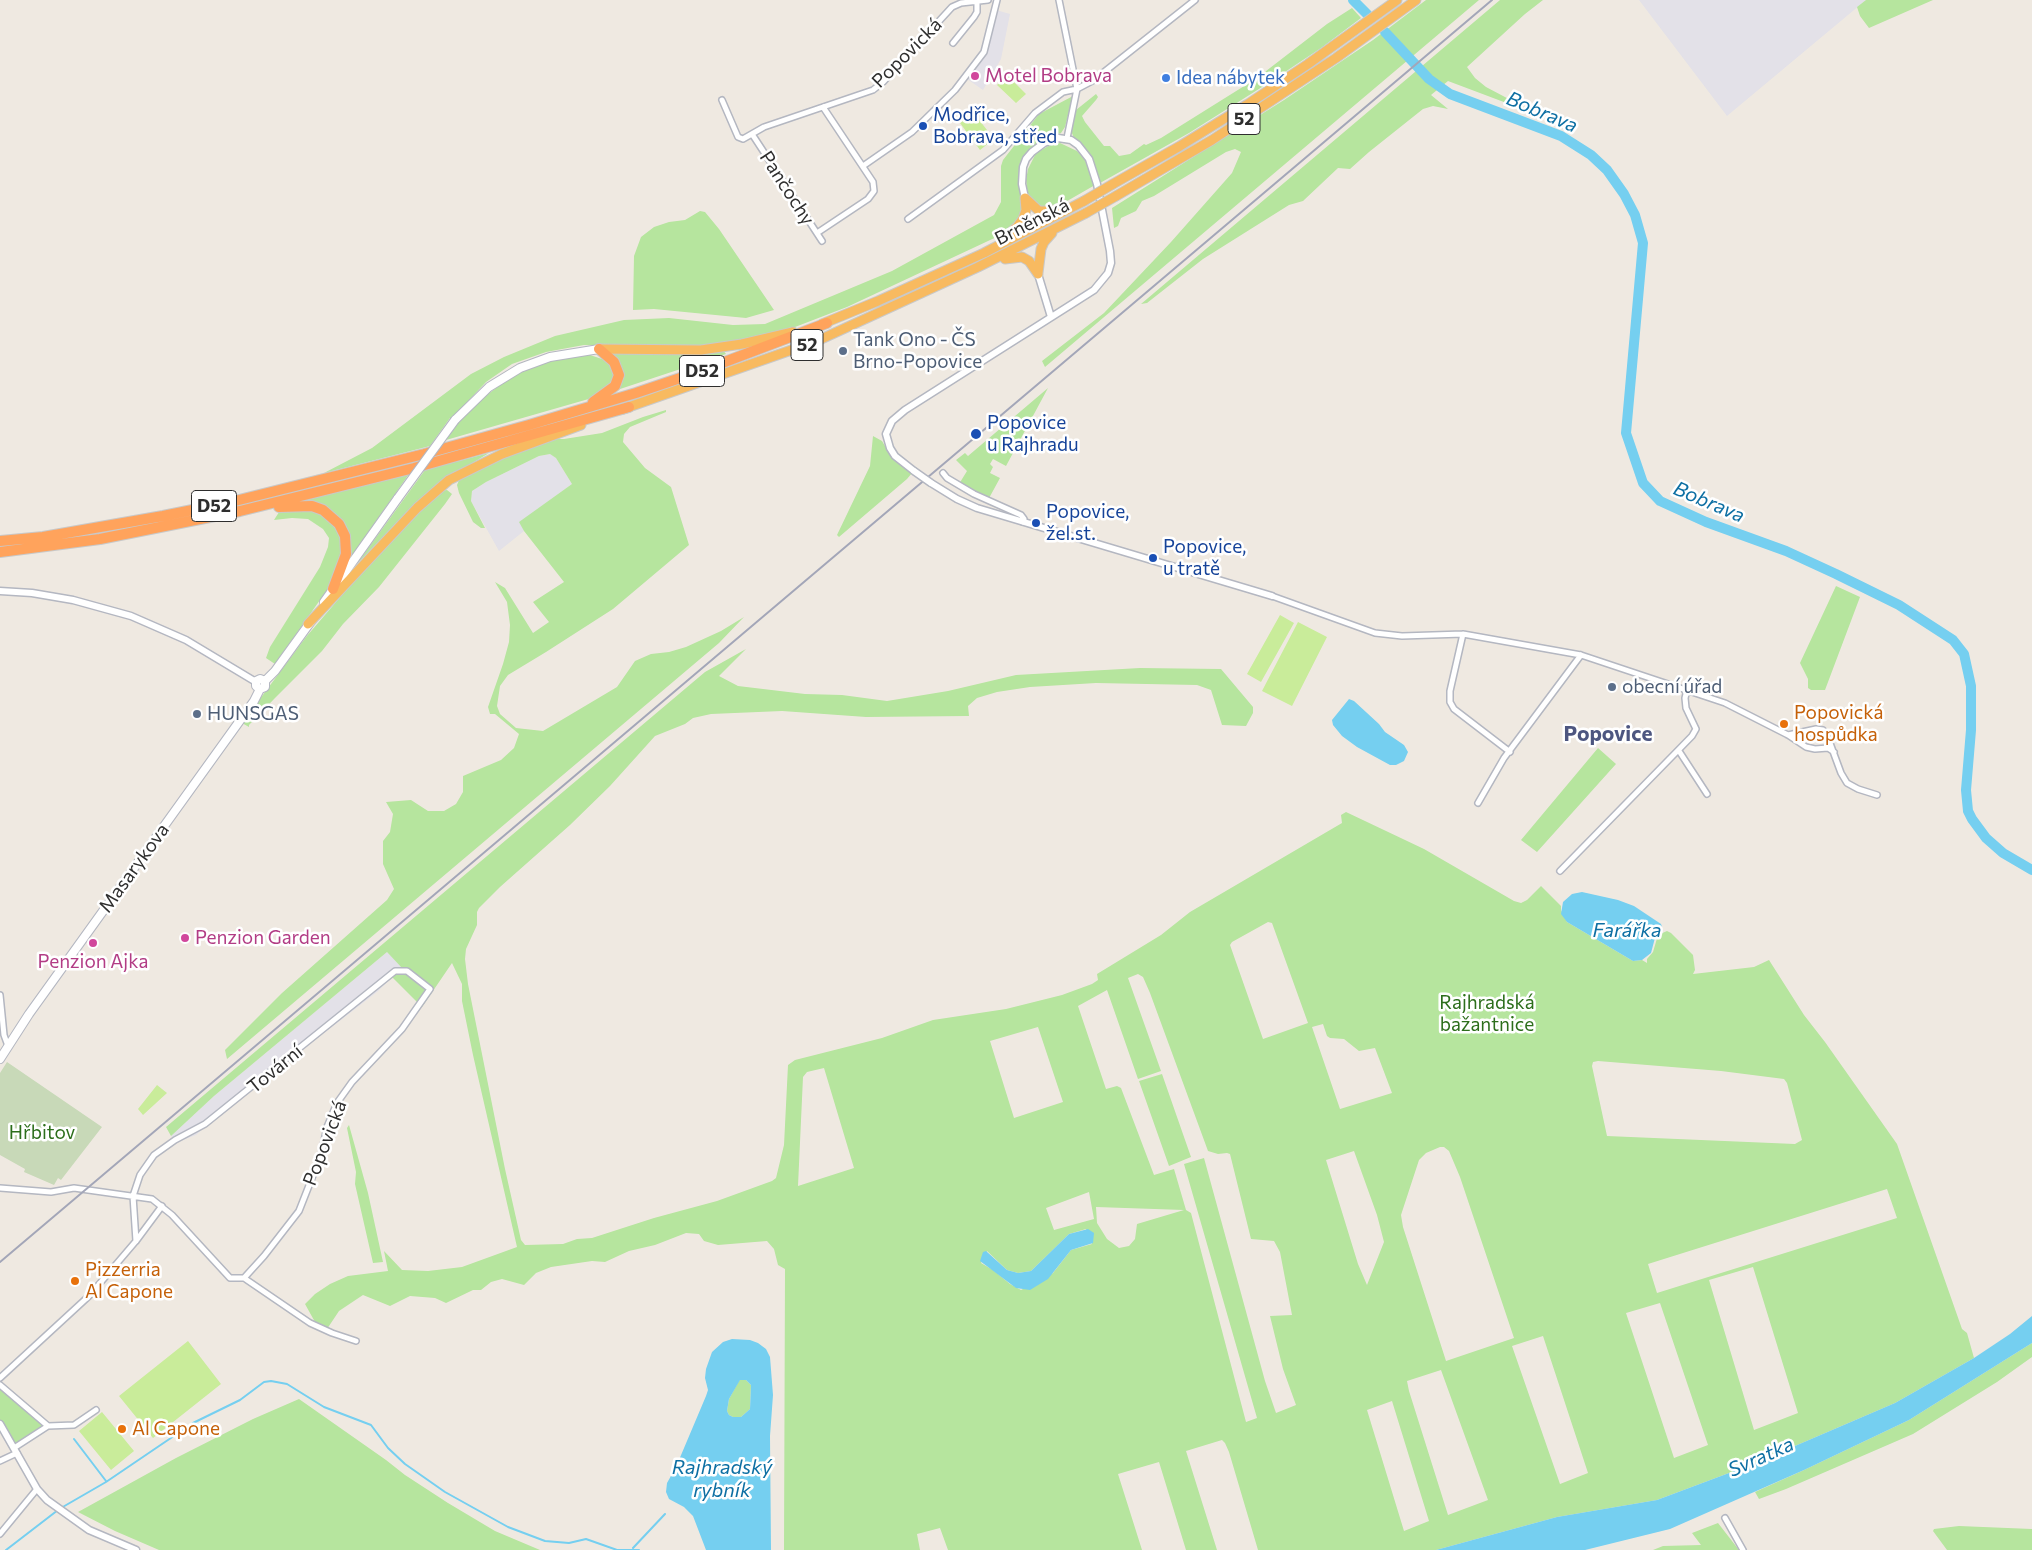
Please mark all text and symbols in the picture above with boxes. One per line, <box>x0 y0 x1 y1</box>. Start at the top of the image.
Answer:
street label: Popovická <box>867 13 947 93</box>
place label: Motel Bobrava <box>985 65 1112 87</box>
place label: Idea nábytek <box>1176 67 1285 89</box>
marker: Motel Bobrava <box>969 70 981 82</box>
marker: Idea nábytek <box>1160 72 1172 84</box>
water label: Bobrava <box>1503 86 1581 138</box>
place label: Modřice, Bobrava, střed <box>933 104 1057 148</box>
road number: 52 <box>1228 104 1260 134</box>
marker: Modřice, Bobrava, střed <box>917 120 929 132</box>
street label: Pančochy <box>755 147 819 229</box>
street label: Brněnská <box>991 194 1073 250</box>
place label: Tank Ono - ČS Brno-Popovice <box>853 329 982 373</box>
road number: 52 <box>791 330 823 360</box>
marker: Tank Ono - ČS Brno-Popovice <box>837 345 849 357</box>
road number: D52 <box>680 356 724 386</box>
place label: Popovice u Rajhradu <box>987 412 1079 456</box>
marker: Popovice u Rajhradu <box>969 427 983 441</box>
water label: Bobrava <box>1670 476 1748 528</box>
road number: D52 <box>192 491 236 522</box>
place label: Popovice, žel.st. <box>1046 501 1129 545</box>
marker: Popovice, žel.st. <box>1030 517 1042 529</box>
place label: Popovice, u tratě <box>1163 536 1246 580</box>
marker: Popovice, u tratě <box>1147 552 1159 564</box>
place label: obecní úřad <box>1622 676 1722 698</box>
marker: obecní úřad <box>1606 681 1618 693</box>
place label: Popovická hospůdka <box>1794 702 1883 746</box>
place label: HUNSGAS <box>207 703 299 725</box>
marker: HUNSGAS <box>191 708 203 720</box>
marker: Popovická hospůdka <box>1778 718 1790 730</box>
district label: Popovice <box>1564 721 1652 747</box>
street label: Masarykova <box>94 819 174 917</box>
water label: Farářka <box>1593 918 1661 942</box>
place label: Penzion Garden <box>195 927 331 949</box>
marker: Penzion Garden <box>179 932 191 944</box>
marker: Penzion Ajka <box>87 937 99 949</box>
place label: Penzion Ajka <box>38 951 148 973</box>
park label: Rajhradská bažantnice <box>1439 992 1535 1036</box>
street label: Tovární <box>243 1040 307 1098</box>
street label: Popovická <box>298 1097 352 1189</box>
park label: Hřbitov <box>9 1122 75 1144</box>
place label: Pizzerria Al Capone <box>85 1259 173 1303</box>
marker: Pizzerria Al Capone <box>69 1275 81 1287</box>
place label: Al Capone <box>132 1418 220 1440</box>
marker: Al Capone <box>116 1423 128 1435</box>
water label: Svratka <box>1724 1432 1798 1482</box>
water label: Rajhradský rybník <box>672 1455 772 1502</box>

